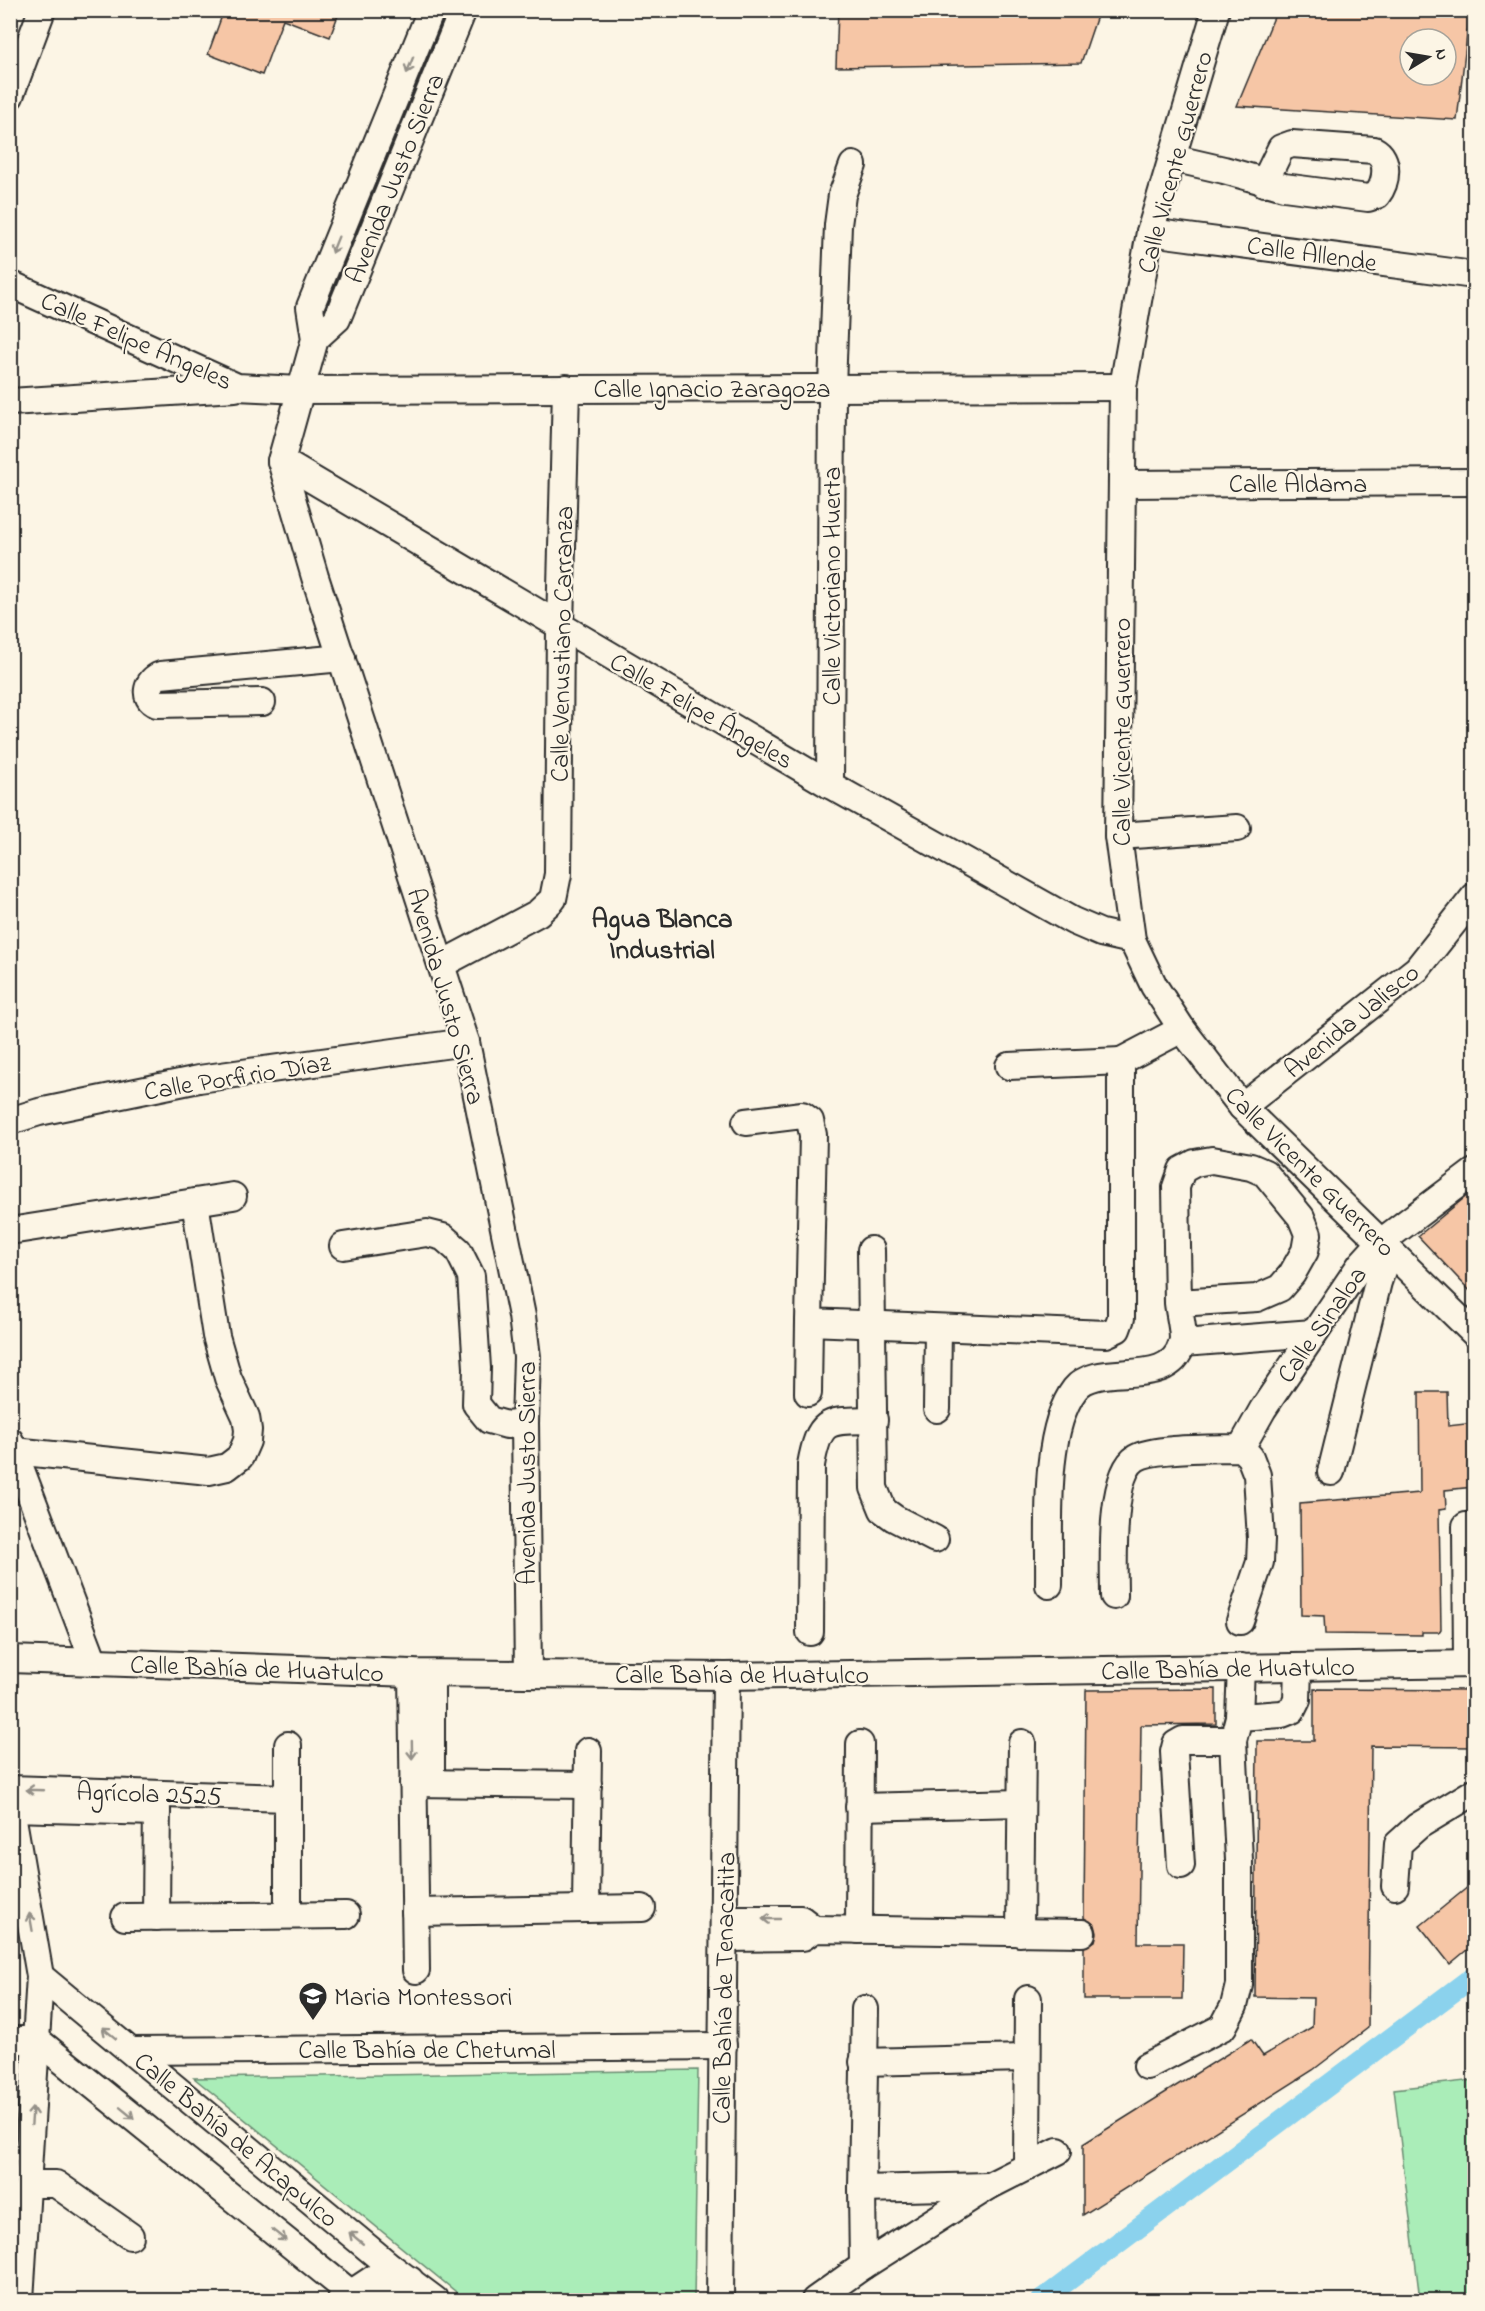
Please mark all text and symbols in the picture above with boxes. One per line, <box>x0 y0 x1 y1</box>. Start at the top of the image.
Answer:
north arrow <box>1398 27 1458 87</box>
text: N <box>1428 47 1454 62</box>
street label: Calle Vicente Guerrero <box>1129 48 1225 278</box>
one-way arrow <box>404 55 415 73</box>
street label: Avenida Justo Sierra <box>337 68 456 290</box>
street label: Calle Allende <box>1244 228 1379 284</box>
one-way arrow <box>329 235 340 254</box>
street label: Calle Felipe Ángeles <box>34 283 238 402</box>
street label: Calle Ignacio Zaragoza <box>593 372 831 410</box>
street label: Calle Victoriano Huerta <box>815 466 853 706</box>
street label: Calle Aldama <box>1229 467 1367 505</box>
street label: Calle Venustiano Carranza <box>543 506 585 783</box>
street label: Calle Vicente Guerrero <box>1105 618 1143 846</box>
street label: Calle Felipe Ángeles <box>602 645 799 781</box>
street label: Avenida Justo Sierra <box>395 884 493 1110</box>
district label: Agua Blanca Industrial <box>591 901 733 971</box>
street label: Avenida Jalisco <box>1277 956 1429 1089</box>
street label: Calle Porfirio Díaz <box>141 1045 334 1112</box>
street label: Calle Vicente Guerrero <box>1215 1079 1403 1267</box>
street label: Calle Sinaloa <box>1269 1259 1378 1392</box>
street label: Avenida Justo Sierra <box>510 1361 548 1585</box>
street label: Calle Bahía de Huatulco <box>129 1648 384 1694</box>
street label: Calle Bahía de Huatulco <box>1101 1650 1355 1692</box>
street label: Calle Bahía de Huatulco <box>615 1658 869 1696</box>
one-way arrow <box>407 1739 418 1759</box>
street label: Agrícola 2525 <box>76 1774 222 1818</box>
one-way arrow <box>26 1784 46 1795</box>
street label: Calle Bahía de Tenacatita <box>705 1852 747 2124</box>
one-way arrow <box>25 1913 36 1933</box>
one-way arrow <box>761 1913 781 1925</box>
school or university icon: Maria Montessori <box>297 1980 329 2022</box>
place label: Maria Montessori <box>334 1980 512 2018</box>
one-way arrow <box>102 2027 118 2040</box>
street label: Calle Bahía de Chetumal <box>298 2033 556 2071</box>
street label: Calle Bahía de Acapulco <box>124 2044 346 2238</box>
one-way arrow <box>119 2106 135 2119</box>
one-way arrow <box>27 2107 38 2127</box>
one-way arrow <box>271 2229 287 2242</box>
one-way arrow <box>349 2231 364 2245</box>

